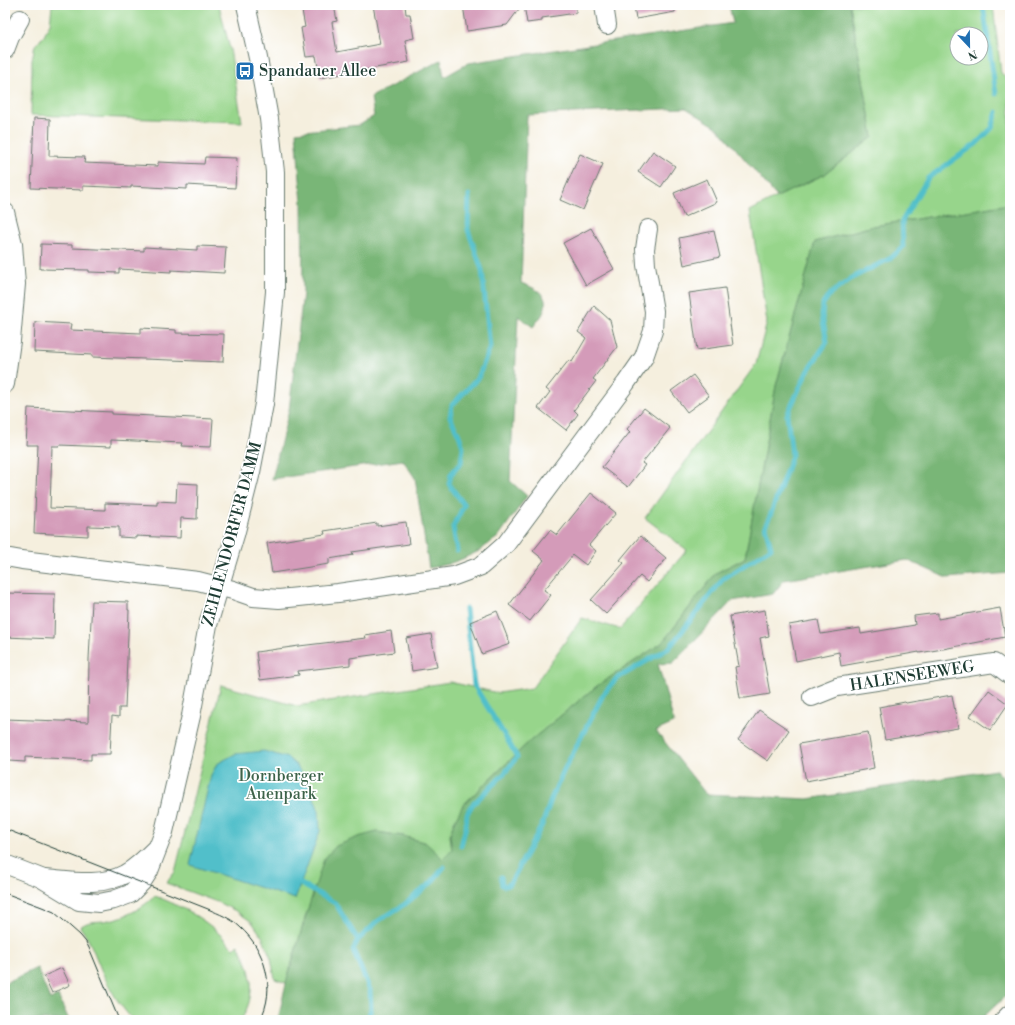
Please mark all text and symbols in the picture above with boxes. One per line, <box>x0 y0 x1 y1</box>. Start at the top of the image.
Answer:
north arrow <box>949 26 989 66</box>
text: N <box>965 46 979 63</box>
bus stop icon: Spandauer Allee <box>234 60 256 82</box>
place label: Spandauer Allee <box>259 61 376 81</box>
street label: ZEHLENDORFER DAMM <box>198 439 266 629</box>
street label: HALENSEEWEG <box>848 656 976 696</box>
park label: Dornberger Auenpark <box>238 766 324 804</box>

